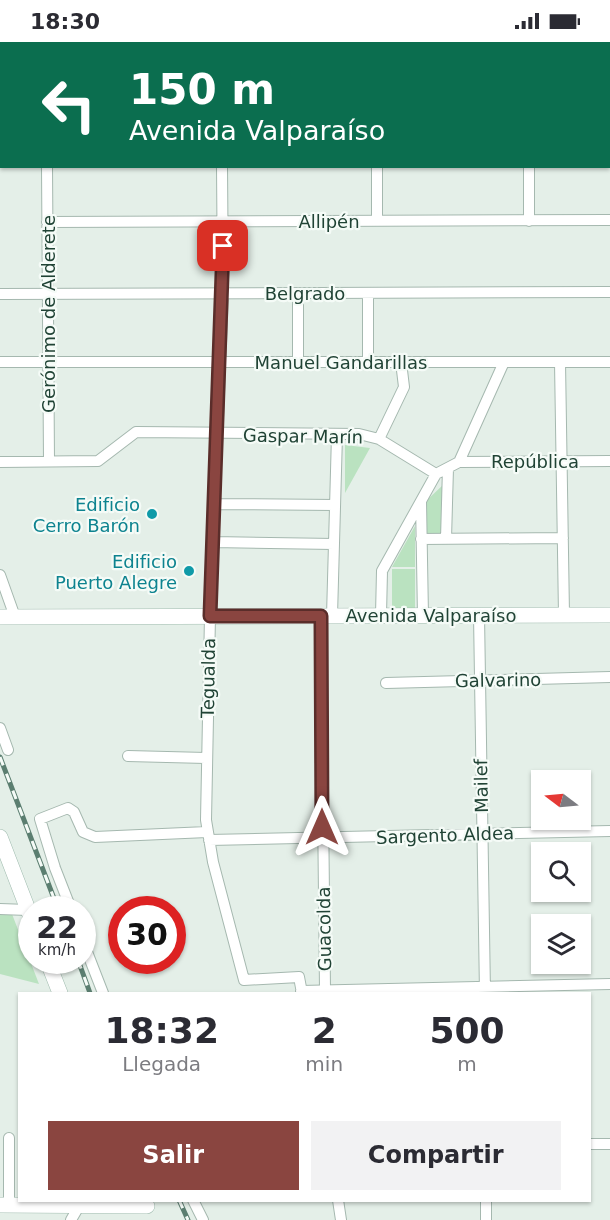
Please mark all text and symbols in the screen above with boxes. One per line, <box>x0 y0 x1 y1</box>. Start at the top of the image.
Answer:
text: 18:30 <box>30 9 100 34</box>
text: 150 m <box>129 65 275 114</box>
icon: left <box>30 66 108 144</box>
text: Avenida Valparaíso <box>129 115 385 146</box>
street label: Allipén <box>298 211 360 232</box>
street label: Gerónimo de Alderete <box>38 215 59 413</box>
pin <box>197 220 248 271</box>
icon: arrive <box>206 229 239 262</box>
street label: Belgrado <box>265 283 345 304</box>
street label: Manuel Gandarillas <box>255 352 427 373</box>
street label: Gaspar Marín <box>243 424 363 448</box>
street label: República <box>491 451 579 472</box>
place label: Edificio Cerro Barón <box>33 494 140 536</box>
marker: Edificio Cerro Barón <box>145 507 159 521</box>
place label: Edificio Puerto Alegre <box>55 551 177 593</box>
marker: Edificio Puerto Alegre <box>182 564 196 578</box>
street label: Avenida Valparaíso <box>346 605 516 626</box>
street label: Tegualda <box>197 638 219 719</box>
street label: Galvarino <box>455 669 541 691</box>
street label: Mailef <box>470 758 492 813</box>
north arrow <box>531 770 591 830</box>
map controls <box>531 770 591 974</box>
position arrow <box>290 795 354 859</box>
street label: Sargento Aldea <box>376 822 514 848</box>
button: search <box>531 842 591 902</box>
street label: Guacolda <box>313 886 335 972</box>
speed limit sign: 30 <box>108 896 186 974</box>
text: 22 <box>36 910 78 945</box>
button: layers <box>531 914 591 974</box>
text: km/h <box>38 941 76 959</box>
text: 18:32 <box>104 1010 219 1051</box>
text: 2 <box>312 1010 337 1051</box>
text: 500 <box>429 1010 505 1051</box>
text: Llegada <box>122 1052 201 1076</box>
text: min <box>305 1052 343 1076</box>
text: m <box>457 1052 477 1076</box>
button: Salir <box>48 1121 299 1190</box>
button: Compartir <box>311 1121 561 1190</box>

